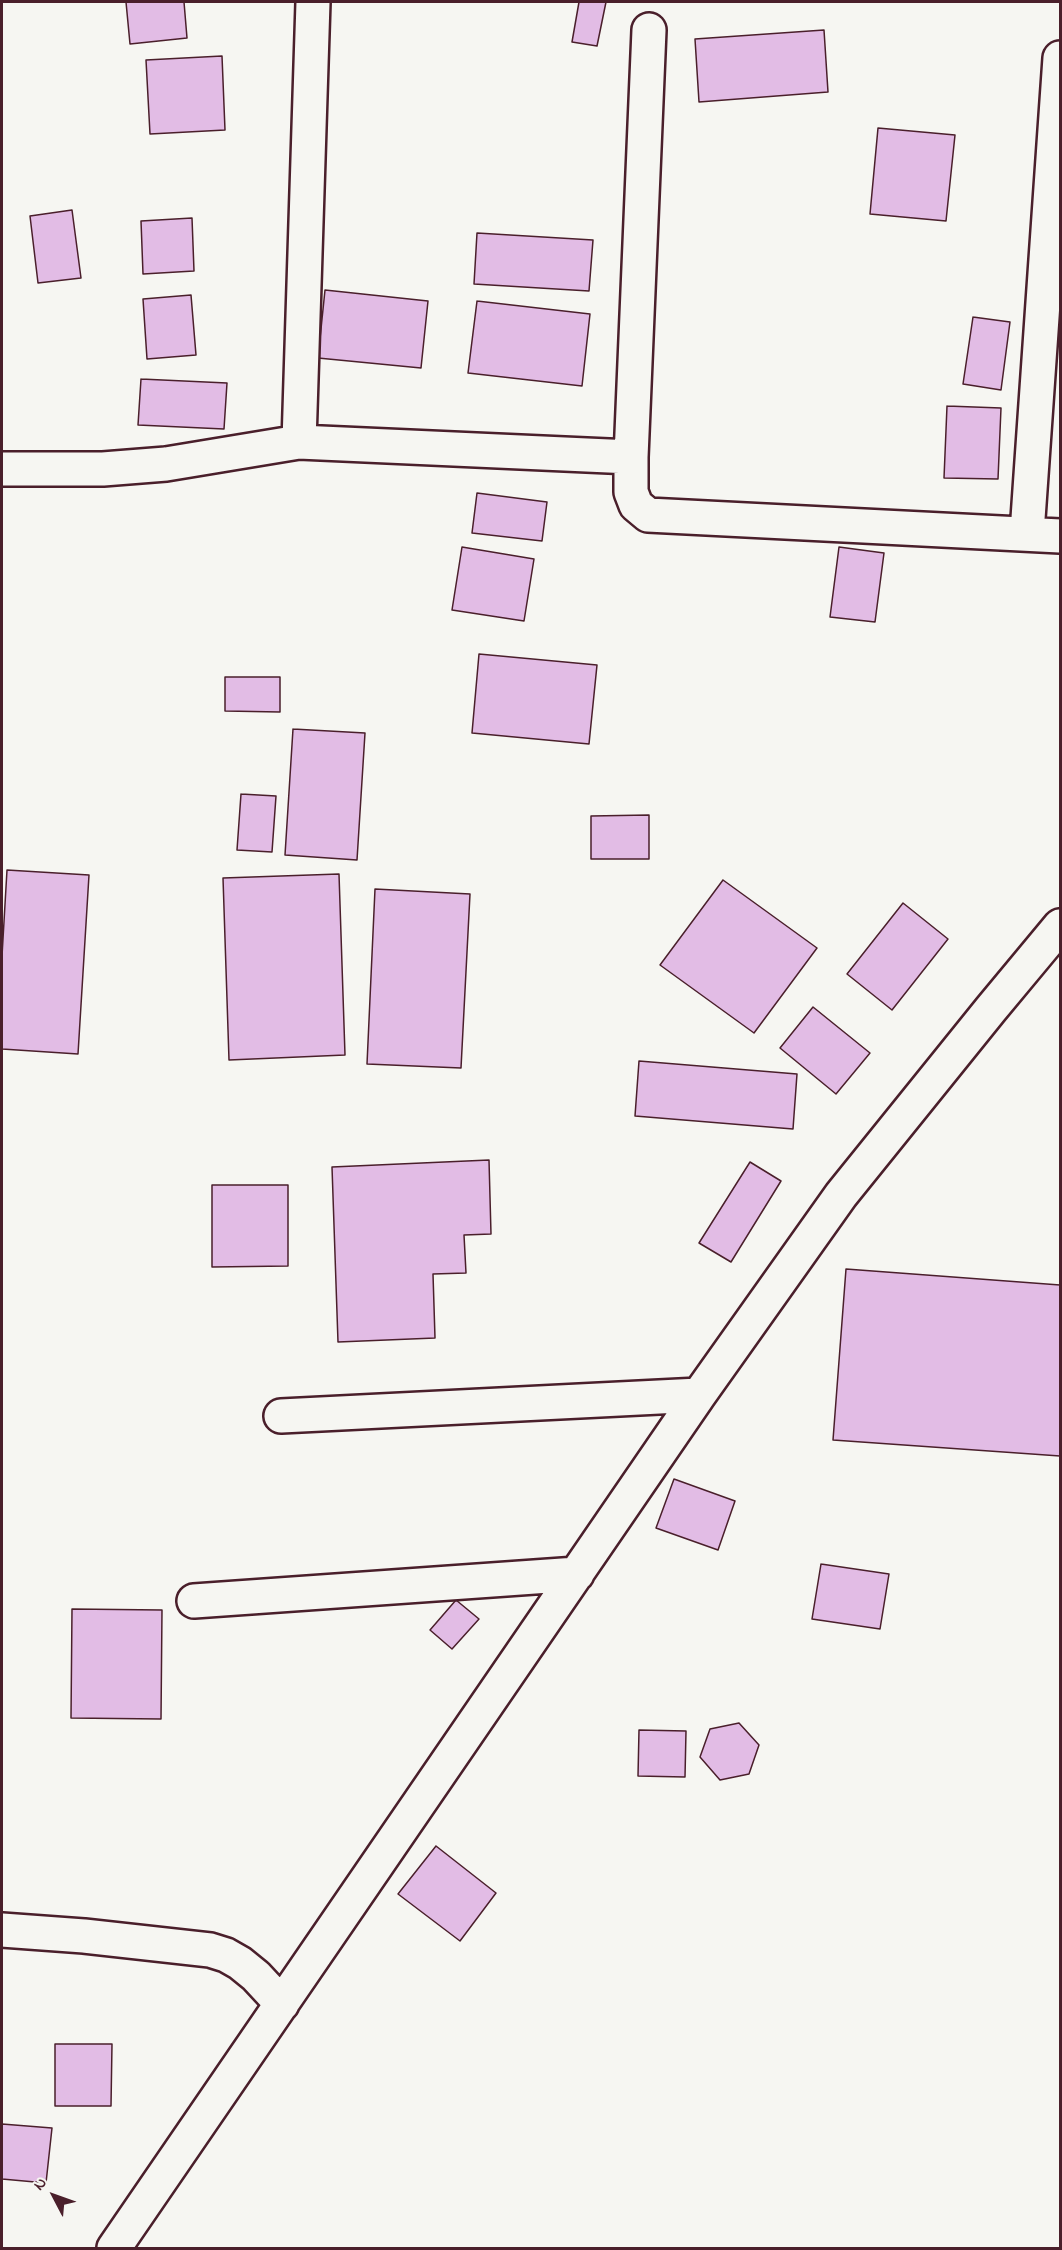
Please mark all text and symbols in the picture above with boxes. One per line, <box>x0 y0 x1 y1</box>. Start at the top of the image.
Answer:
north arrow <box>24 2166 84 2226</box>
text: N <box>28 2172 53 2196</box>

